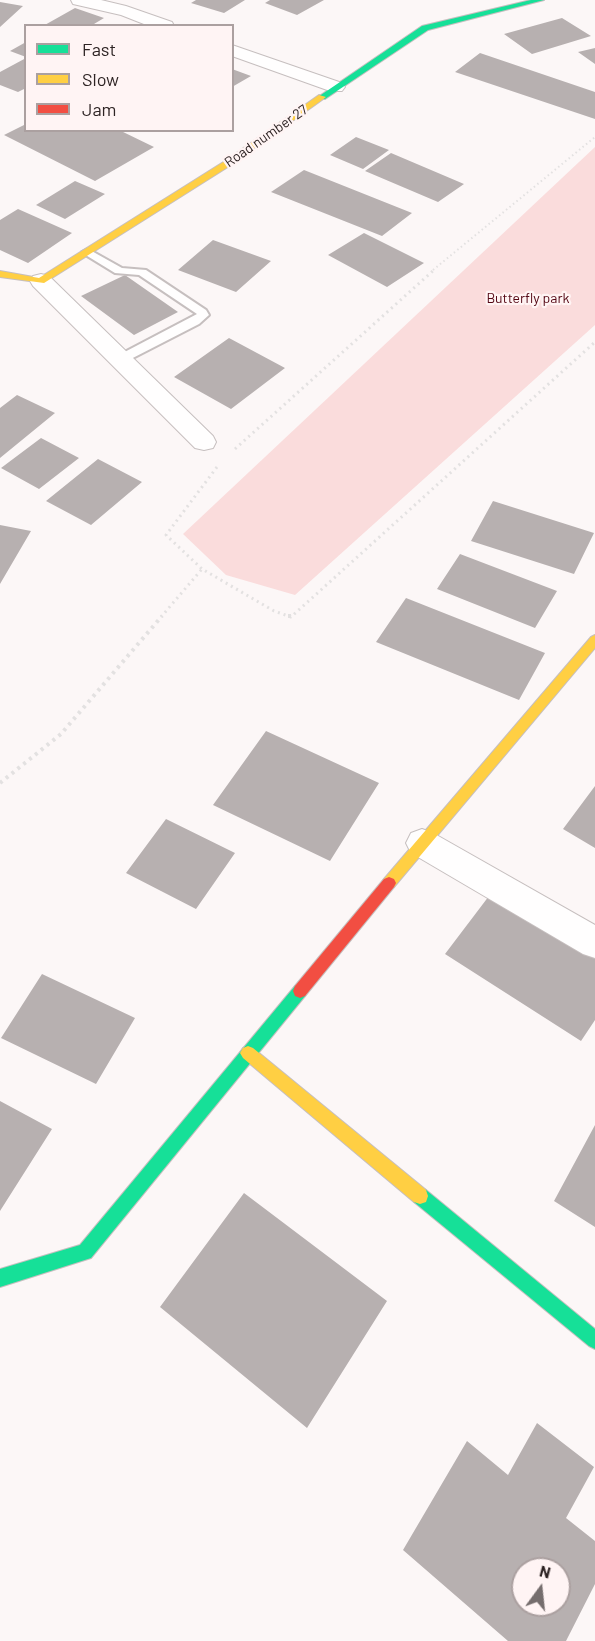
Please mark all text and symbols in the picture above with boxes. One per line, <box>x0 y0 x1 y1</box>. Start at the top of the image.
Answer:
legend <box>24 24 234 132</box>
text: Fast <box>82 38 116 60</box>
text: Slow <box>82 68 119 90</box>
text: Jam <box>82 98 116 120</box>
street label: Road number 27 <box>221 101 311 171</box>
park label: Butterfly park <box>486 290 570 306</box>
north arrow <box>511 1557 571 1617</box>
text: N <box>538 1561 553 1582</box>

